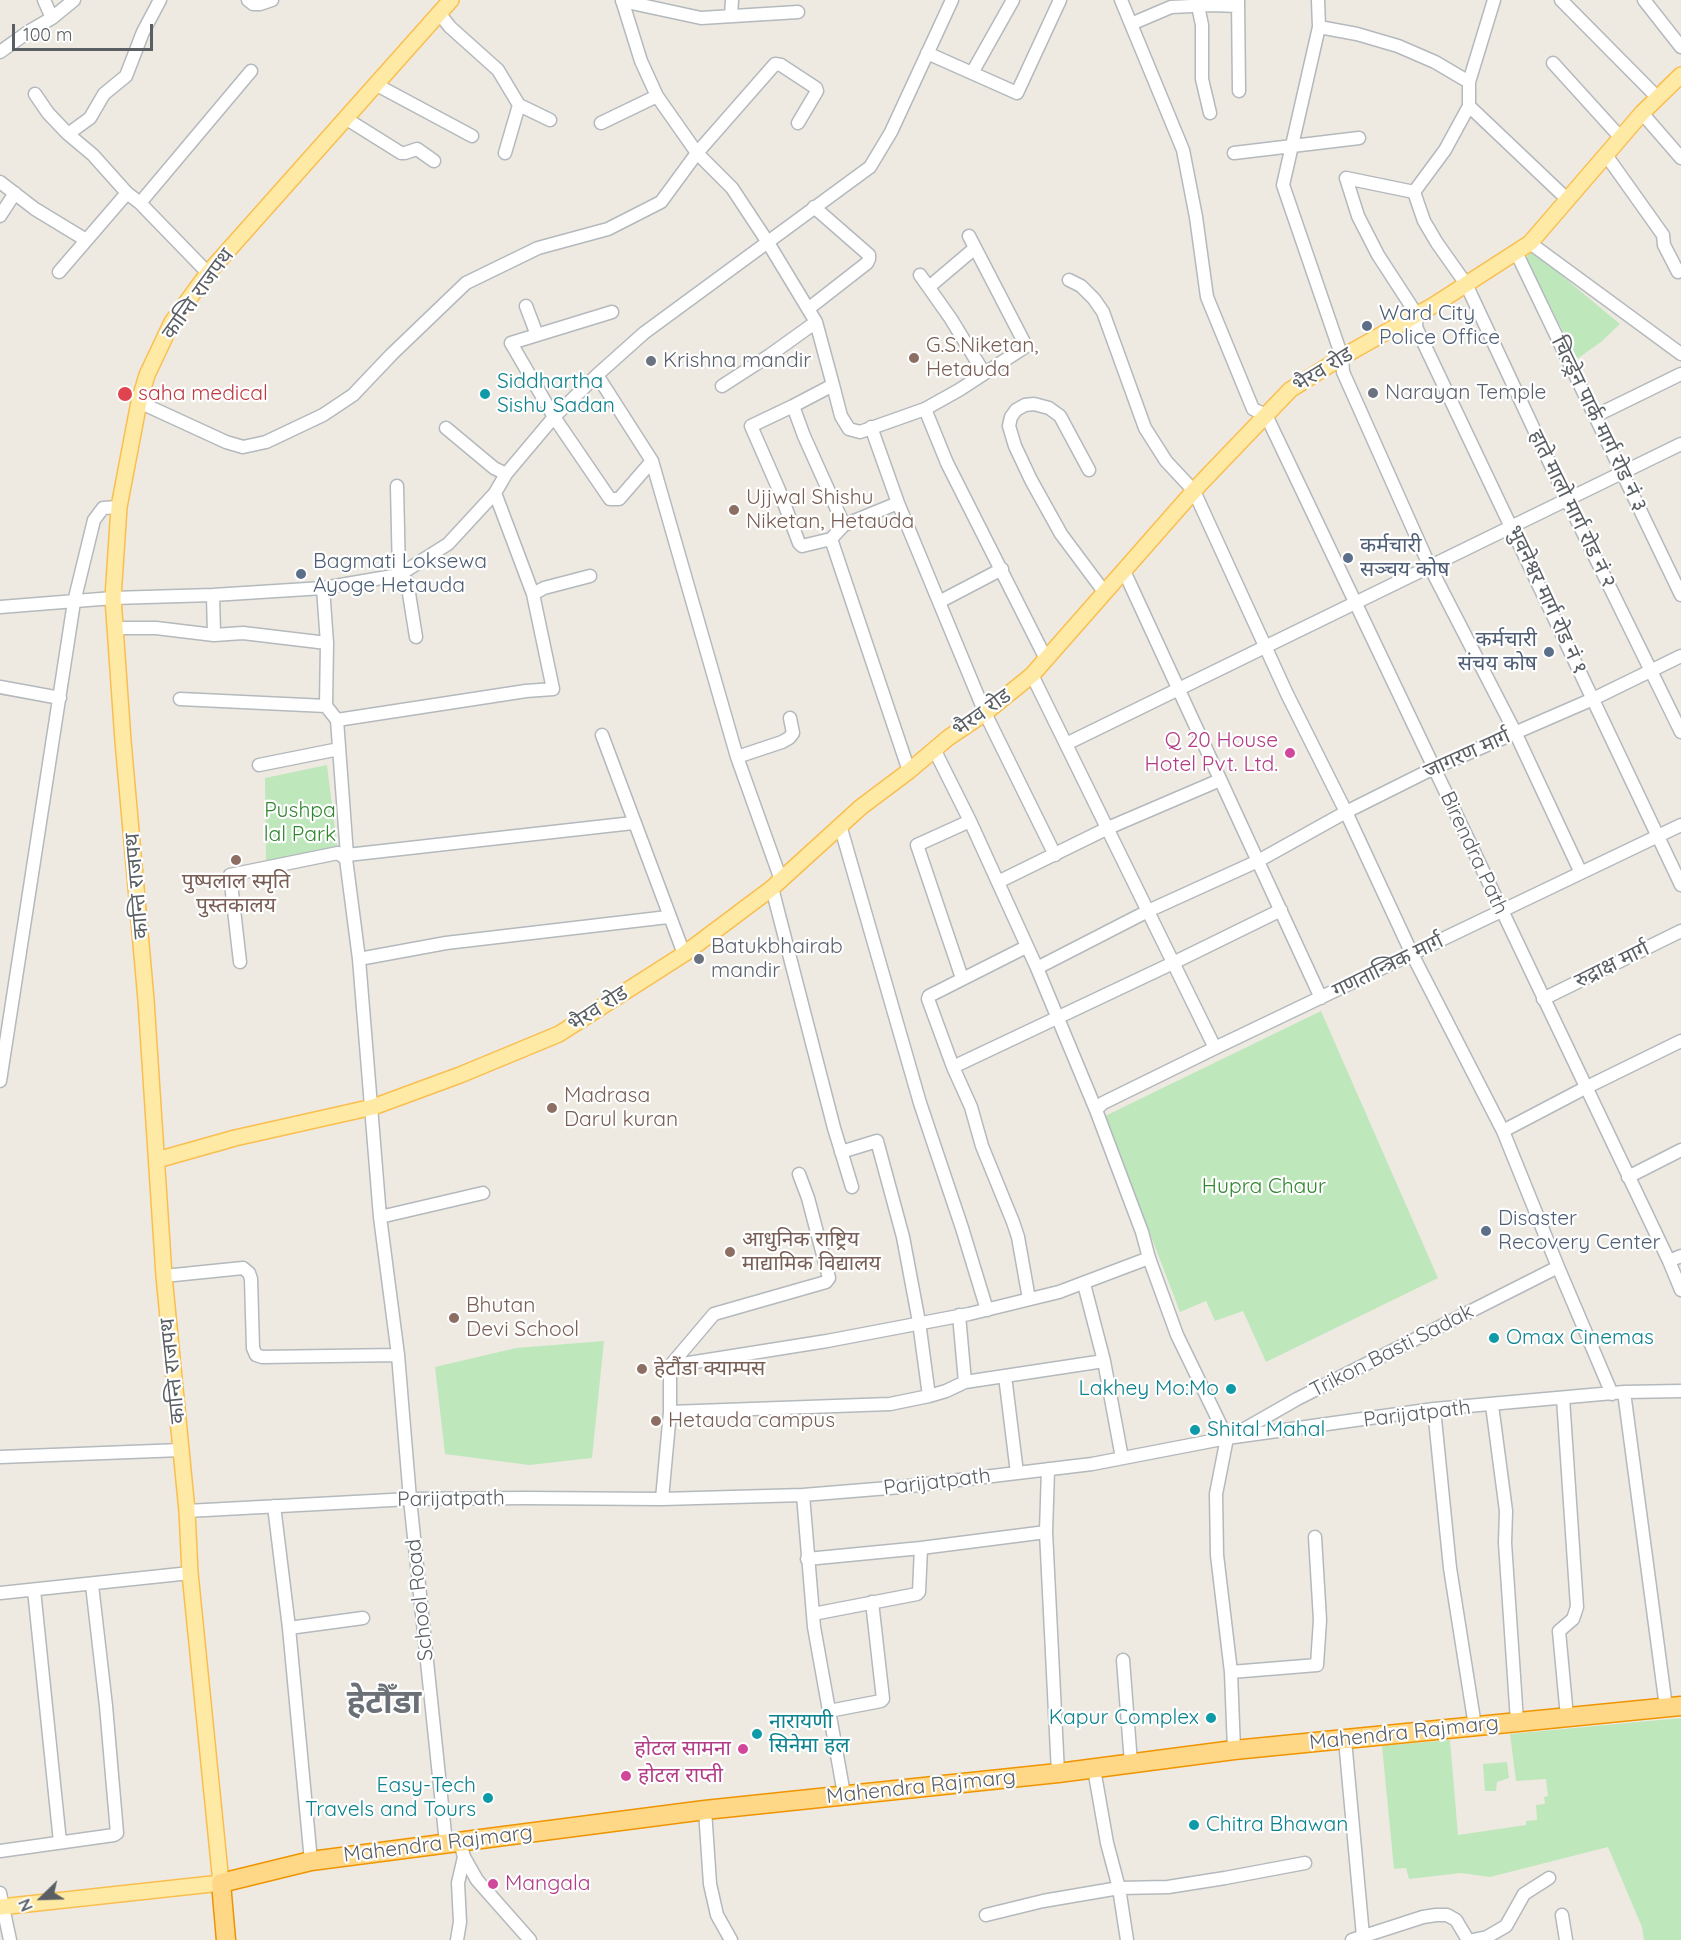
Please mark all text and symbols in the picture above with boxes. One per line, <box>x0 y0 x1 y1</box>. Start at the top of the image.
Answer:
scale bar <box>15 12 156 50</box>
text: 100 m <box>23 23 72 46</box>
street label: कान्ति राजपथ <box>157 244 239 344</box>
place label: Ward City Police Office <box>1379 301 1500 351</box>
marker: Ward City Police Office <box>1360 319 1374 333</box>
street label: चिल्ड्रेन पार्क मार्ग रोड नं ३ <box>1546 332 1652 516</box>
place label: G.S.Niketan, Hetauda <box>926 333 1038 383</box>
street label: भैरव रोड <box>1288 342 1358 398</box>
place label: Krishna mandir <box>663 348 811 374</box>
marker: G.S.Niketan, Hetauda <box>907 351 921 365</box>
marker: Krishna mandir <box>644 354 658 368</box>
place label: Siddhartha Sishu Sadan <box>497 369 615 419</box>
place label: Narayan Temple <box>1385 380 1546 406</box>
place label: saha medical <box>138 381 268 407</box>
marker: saha medical <box>116 385 134 403</box>
marker: Narayan Temple <box>1366 386 1380 400</box>
marker: Siddhartha Sishu Sadan <box>478 387 492 401</box>
street label: हाते मालो मार्ग रोड नं २ <box>1523 426 1621 592</box>
place label: Ujjwal Shishu Niketan, Hetauda <box>746 485 914 535</box>
marker: Ujjwal Shishu Niketan, Hetauda <box>727 503 741 517</box>
street label: भुवनेश्वर मार्ग रोड नं १ <box>1501 521 1593 679</box>
place label: कर्मचारी सञ्चय कोष <box>1360 533 1449 583</box>
place label: Bagmati Loksewa Ayoge Hetauda <box>313 549 487 599</box>
marker: कर्मचारी सञ्चय कोष <box>1341 551 1355 565</box>
marker: Bagmati Loksewa Ayoge Hetauda <box>294 567 308 581</box>
place label: कर्मचारी संचय कोष <box>1458 627 1537 677</box>
marker: कर्मचारी संचय कोष <box>1542 645 1556 659</box>
street label: भैरव रोड <box>948 683 1016 743</box>
street label: जागरण मार्ग <box>1420 724 1514 784</box>
place label: Q 20 House Hotel Pvt. Ltd. <box>1145 728 1278 778</box>
marker: Q 20 House Hotel Pvt. Ltd. <box>1283 746 1297 760</box>
street label: Birendra Path <box>1434 787 1514 919</box>
park label: Pushpa lal Park <box>264 798 336 848</box>
street label: कान्ति राजपथ <box>120 832 154 940</box>
marker: पुष्पलाल स्मृति पुस्तकालय <box>229 853 243 867</box>
place label: पुष्पलाल स्मृति पुस्तकालय <box>182 869 290 919</box>
street label: गणतान्त्रिक मार्ग <box>1329 928 1447 1004</box>
place label: Batukbhairab mandir <box>711 934 843 984</box>
street label: रुद्राक्ष मार्ग <box>1571 936 1653 994</box>
marker: Batukbhairab mandir <box>692 952 706 966</box>
street label: भैरव रोड <box>563 980 633 1038</box>
place label: Madrasa Darul kuran <box>564 1083 678 1133</box>
marker: Madrasa Darul kuran <box>545 1101 559 1115</box>
park label: Hupra Chaur <box>1202 1174 1326 1200</box>
place label: Disaster Recovery Center <box>1498 1206 1661 1256</box>
marker: Disaster Recovery Center <box>1479 1224 1493 1238</box>
place label: आधुनिक राष्ट्रिय माद्यामिक विद्यालय <box>742 1227 881 1277</box>
marker: आधुनिक राष्ट्रिय माद्यामिक विद्यालय <box>723 1245 737 1259</box>
place label: Bhutan Devi School <box>466 1293 579 1343</box>
street label: Trikon Basti Sadak <box>1306 1299 1478 1403</box>
marker: Bhutan Devi School <box>447 1311 461 1325</box>
street label: कान्ति राजपथ <box>155 1317 191 1425</box>
place label: Omax Cinemas <box>1506 1325 1654 1351</box>
marker: Omax Cinemas <box>1487 1331 1501 1345</box>
place label: हेटौंडा क्याम्पस <box>654 1356 765 1382</box>
marker: हेटौंडा क्याम्पस <box>635 1362 649 1376</box>
place label: Lakhey Mo:Mo <box>1079 1376 1219 1402</box>
marker: Lakhey Mo:Mo <box>1224 1382 1238 1396</box>
street label: Parijatpath <box>1362 1395 1472 1433</box>
place label: Hetauda campus <box>668 1408 835 1434</box>
marker: Hetauda campus <box>649 1414 663 1428</box>
place label: Shital Mahal <box>1207 1417 1325 1443</box>
marker: Shital Mahal <box>1188 1423 1202 1437</box>
street label: Parijatpath <box>882 1463 992 1501</box>
street label: Parijatpath <box>397 1485 505 1513</box>
street label: School Road <box>401 1538 439 1662</box>
district label: हेटौँडा <box>347 1683 421 1723</box>
place label: Kapur Complex <box>1049 1705 1199 1731</box>
place label: नारायणी सिनेमा हल <box>769 1709 849 1759</box>
marker: Kapur Complex <box>1204 1711 1218 1725</box>
street label: Mahendra Rajmarg <box>1308 1711 1500 1755</box>
marker: नारायणी सिनेमा हल <box>750 1727 764 1741</box>
place label: होटल सामना <box>635 1736 731 1762</box>
marker: होटल सामना <box>736 1742 750 1756</box>
place label: होटल राप्ती <box>638 1763 723 1789</box>
street label: Mahendra Rajmarg <box>825 1765 1017 1809</box>
marker: होटल राप्ती <box>619 1769 633 1783</box>
place label: Easy-Tech Travels and Tours <box>305 1773 476 1823</box>
marker: Easy-Tech Travels and Tours <box>481 1791 495 1805</box>
place label: Chitra Bhawan <box>1206 1812 1348 1838</box>
marker: Chitra Bhawan <box>1187 1818 1201 1832</box>
street label: Mahendra Rajmarg <box>342 1820 534 1868</box>
north arrow <box>12 1868 72 1928</box>
place label: Mangala <box>505 1871 591 1897</box>
marker: Mangala <box>486 1877 500 1891</box>
text: N <box>14 1896 37 1914</box>

